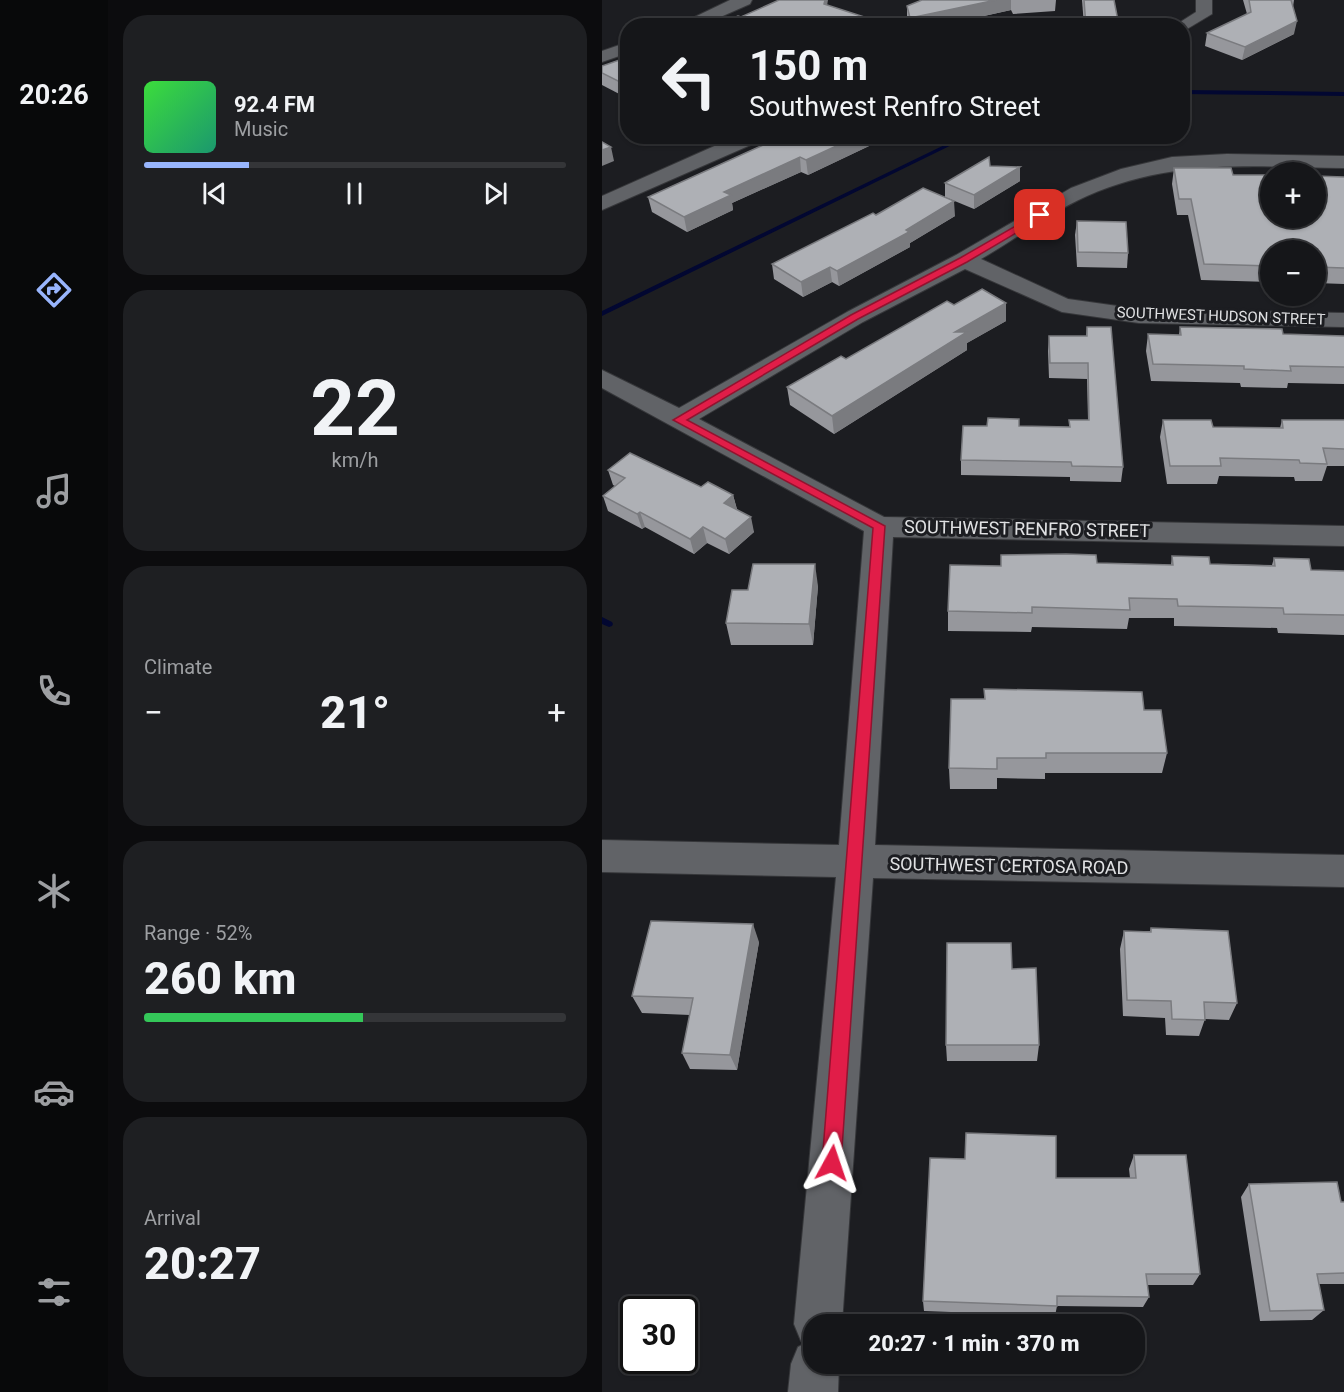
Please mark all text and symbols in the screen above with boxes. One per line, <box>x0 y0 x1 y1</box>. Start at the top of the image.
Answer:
text: 150 m <box>749 41 868 90</box>
icon: left <box>650 42 728 120</box>
text: 20:26 <box>19 79 89 111</box>
text: Southwest Renfro Street <box>749 91 1041 123</box>
text: 92.4 FM <box>234 92 315 117</box>
text: Music <box>234 117 288 141</box>
map controls <box>1260 162 1326 306</box>
button: + <box>1260 162 1326 228</box>
icon: previous <box>198 177 231 210</box>
icon: pause <box>338 177 371 210</box>
icon: next <box>479 177 512 210</box>
pin <box>1014 189 1065 240</box>
icon: arrive <box>1023 198 1056 231</box>
button: − <box>1260 240 1326 306</box>
icon: directions <box>33 269 75 311</box>
street label: SOUTHWEST HUDSON STREET <box>1116 303 1326 329</box>
text: 22 <box>310 363 400 454</box>
text: km/h <box>332 448 378 472</box>
icon: music <box>33 470 75 512</box>
street label: SOUTHWEST RENFRO STREET <box>904 516 1150 541</box>
text: Climate <box>144 655 212 679</box>
icon: phone <box>33 670 75 712</box>
text: 21° <box>320 686 390 739</box>
text: − <box>144 693 163 732</box>
text: + <box>547 693 566 732</box>
street label: SOUTHWEST CERTOSA ROAD <box>889 853 1129 878</box>
icon: climate <box>33 870 75 912</box>
text: Range · 52% <box>144 921 252 945</box>
text: 260 km <box>144 952 296 1005</box>
icon: car <box>33 1071 75 1113</box>
position arrow <box>800 1131 864 1195</box>
text: Arrival <box>144 1206 201 1230</box>
text: 20:27 <box>144 1237 261 1290</box>
icon: filters <box>33 1271 75 1313</box>
speed limit sign: 30 <box>620 1296 698 1374</box>
text: 20:27 · 1 min · 370 m <box>869 1331 1079 1356</box>

